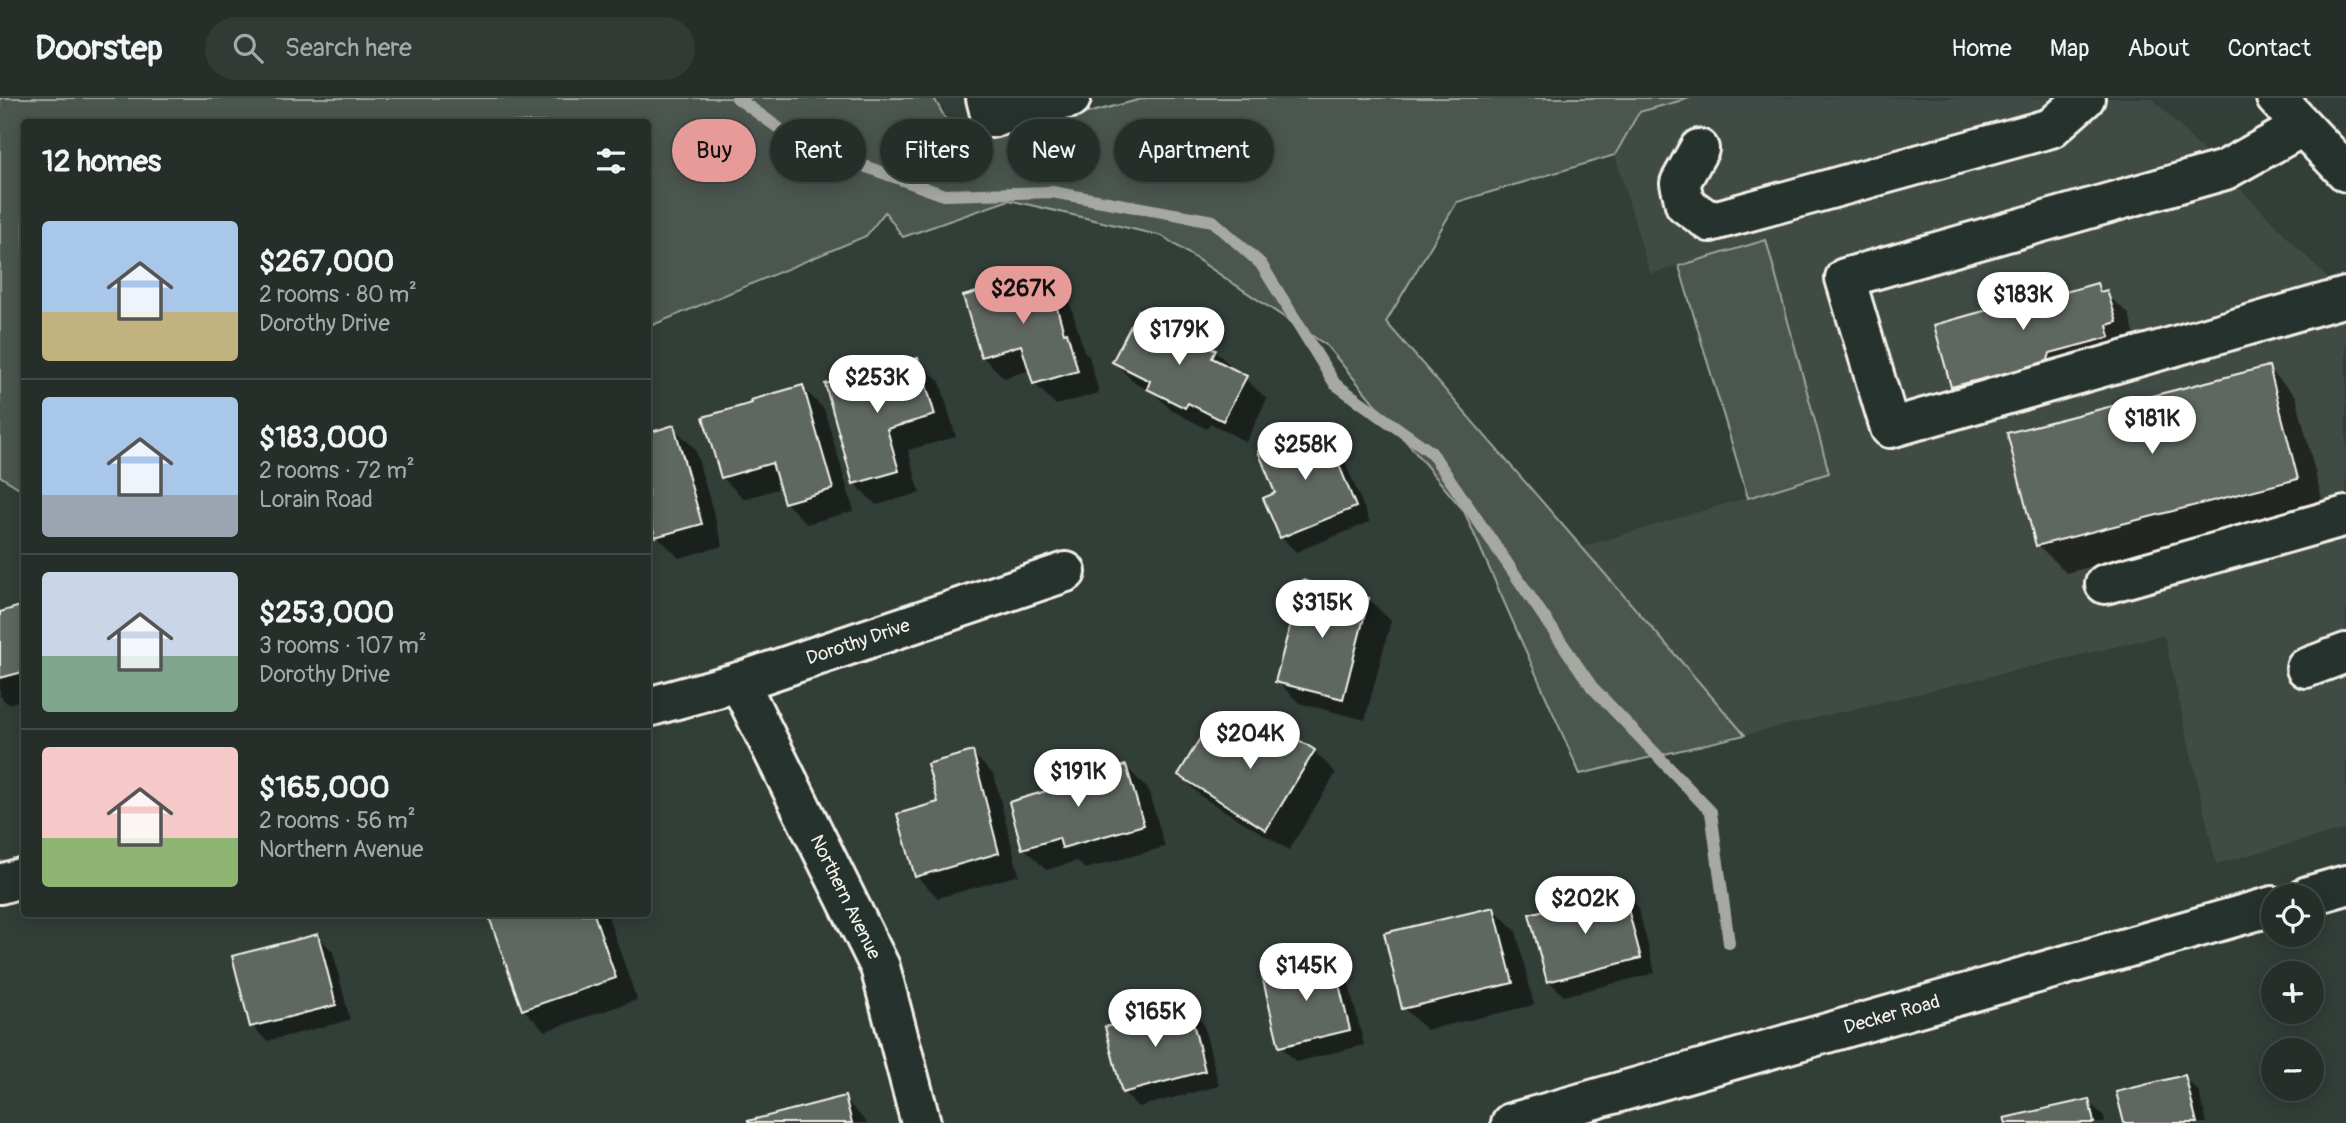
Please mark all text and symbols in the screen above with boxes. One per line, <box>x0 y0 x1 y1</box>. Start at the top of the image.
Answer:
search box <box>205 17 695 80</box>
text: Doorstep <box>35 28 163 69</box>
icon: search <box>229 29 267 67</box>
text: Search here <box>285 32 412 64</box>
text: Home <box>1951 34 2012 63</box>
text: Map <box>2050 34 2090 63</box>
text: About <box>2128 34 2190 63</box>
text: Contact <box>2228 34 2311 63</box>
chip: Buy <box>672 119 756 182</box>
chip: Rent <box>770 119 866 182</box>
chip: Filters <box>880 119 993 182</box>
chip: New <box>1007 119 1100 182</box>
chip: Apartment <box>1114 119 1274 182</box>
icon: filters <box>592 142 630 180</box>
text: 12 homes <box>42 143 161 180</box>
text: $267,000 <box>259 243 394 280</box>
icon: home <box>98 249 182 333</box>
pin: $267K <box>974 266 1072 326</box>
pin: $183K <box>1974 272 2072 332</box>
text: $267K <box>991 274 1055 303</box>
text: 2 rooms · 80 m² <box>259 280 417 309</box>
text: $183K <box>1993 280 2053 309</box>
pin: $179K <box>1130 308 1228 367</box>
text: Dorothy Drive <box>259 309 390 338</box>
text: $179K <box>1149 315 1209 344</box>
pin: $253K <box>828 356 926 415</box>
text: $253K <box>845 363 909 392</box>
pin: $181K <box>2103 396 2201 456</box>
text: $181K <box>2124 404 2180 433</box>
text: $183,000 <box>259 419 388 456</box>
pin: $258K <box>1256 422 1354 482</box>
icon: home <box>98 425 182 509</box>
text: $258K <box>1273 430 1337 459</box>
text: 2 rooms · 72 m² <box>259 456 415 485</box>
text: Lorain Road <box>259 485 373 514</box>
pin: $315K <box>1273 580 1371 640</box>
text: $315K <box>1292 588 1352 617</box>
text: $253,000 <box>259 594 394 631</box>
icon: home <box>98 600 182 684</box>
street label: Dorothy Drive <box>803 613 914 671</box>
text: 3 rooms · 107 m² <box>259 631 427 660</box>
text: Dorothy Drive <box>259 660 390 689</box>
pin: $204K <box>1201 712 1299 771</box>
text: $204K <box>1216 719 1284 748</box>
pin: $191K <box>1029 750 1127 809</box>
text: $191K <box>1050 757 1106 786</box>
text: $165,000 <box>259 769 390 806</box>
icon: home <box>98 775 182 859</box>
text: 2 rooms · 56 m² <box>259 806 416 835</box>
street label: Northern Avenue <box>805 831 887 964</box>
text: Northern Avenue <box>259 835 423 864</box>
pin: $202K <box>1536 876 1634 936</box>
text: $202K <box>1551 884 1619 913</box>
map controls <box>2261 884 2324 1101</box>
button: locate <box>2261 884 2324 947</box>
pin: $145K <box>1257 944 1355 1003</box>
text: $145K <box>1275 951 1337 980</box>
button: + <box>2261 961 2324 1024</box>
pin: $165K <box>1106 990 1204 1049</box>
street label: Decker Road <box>1841 990 1943 1040</box>
text: $165K <box>1124 997 1186 1026</box>
button: − <box>2261 1038 2324 1101</box>

